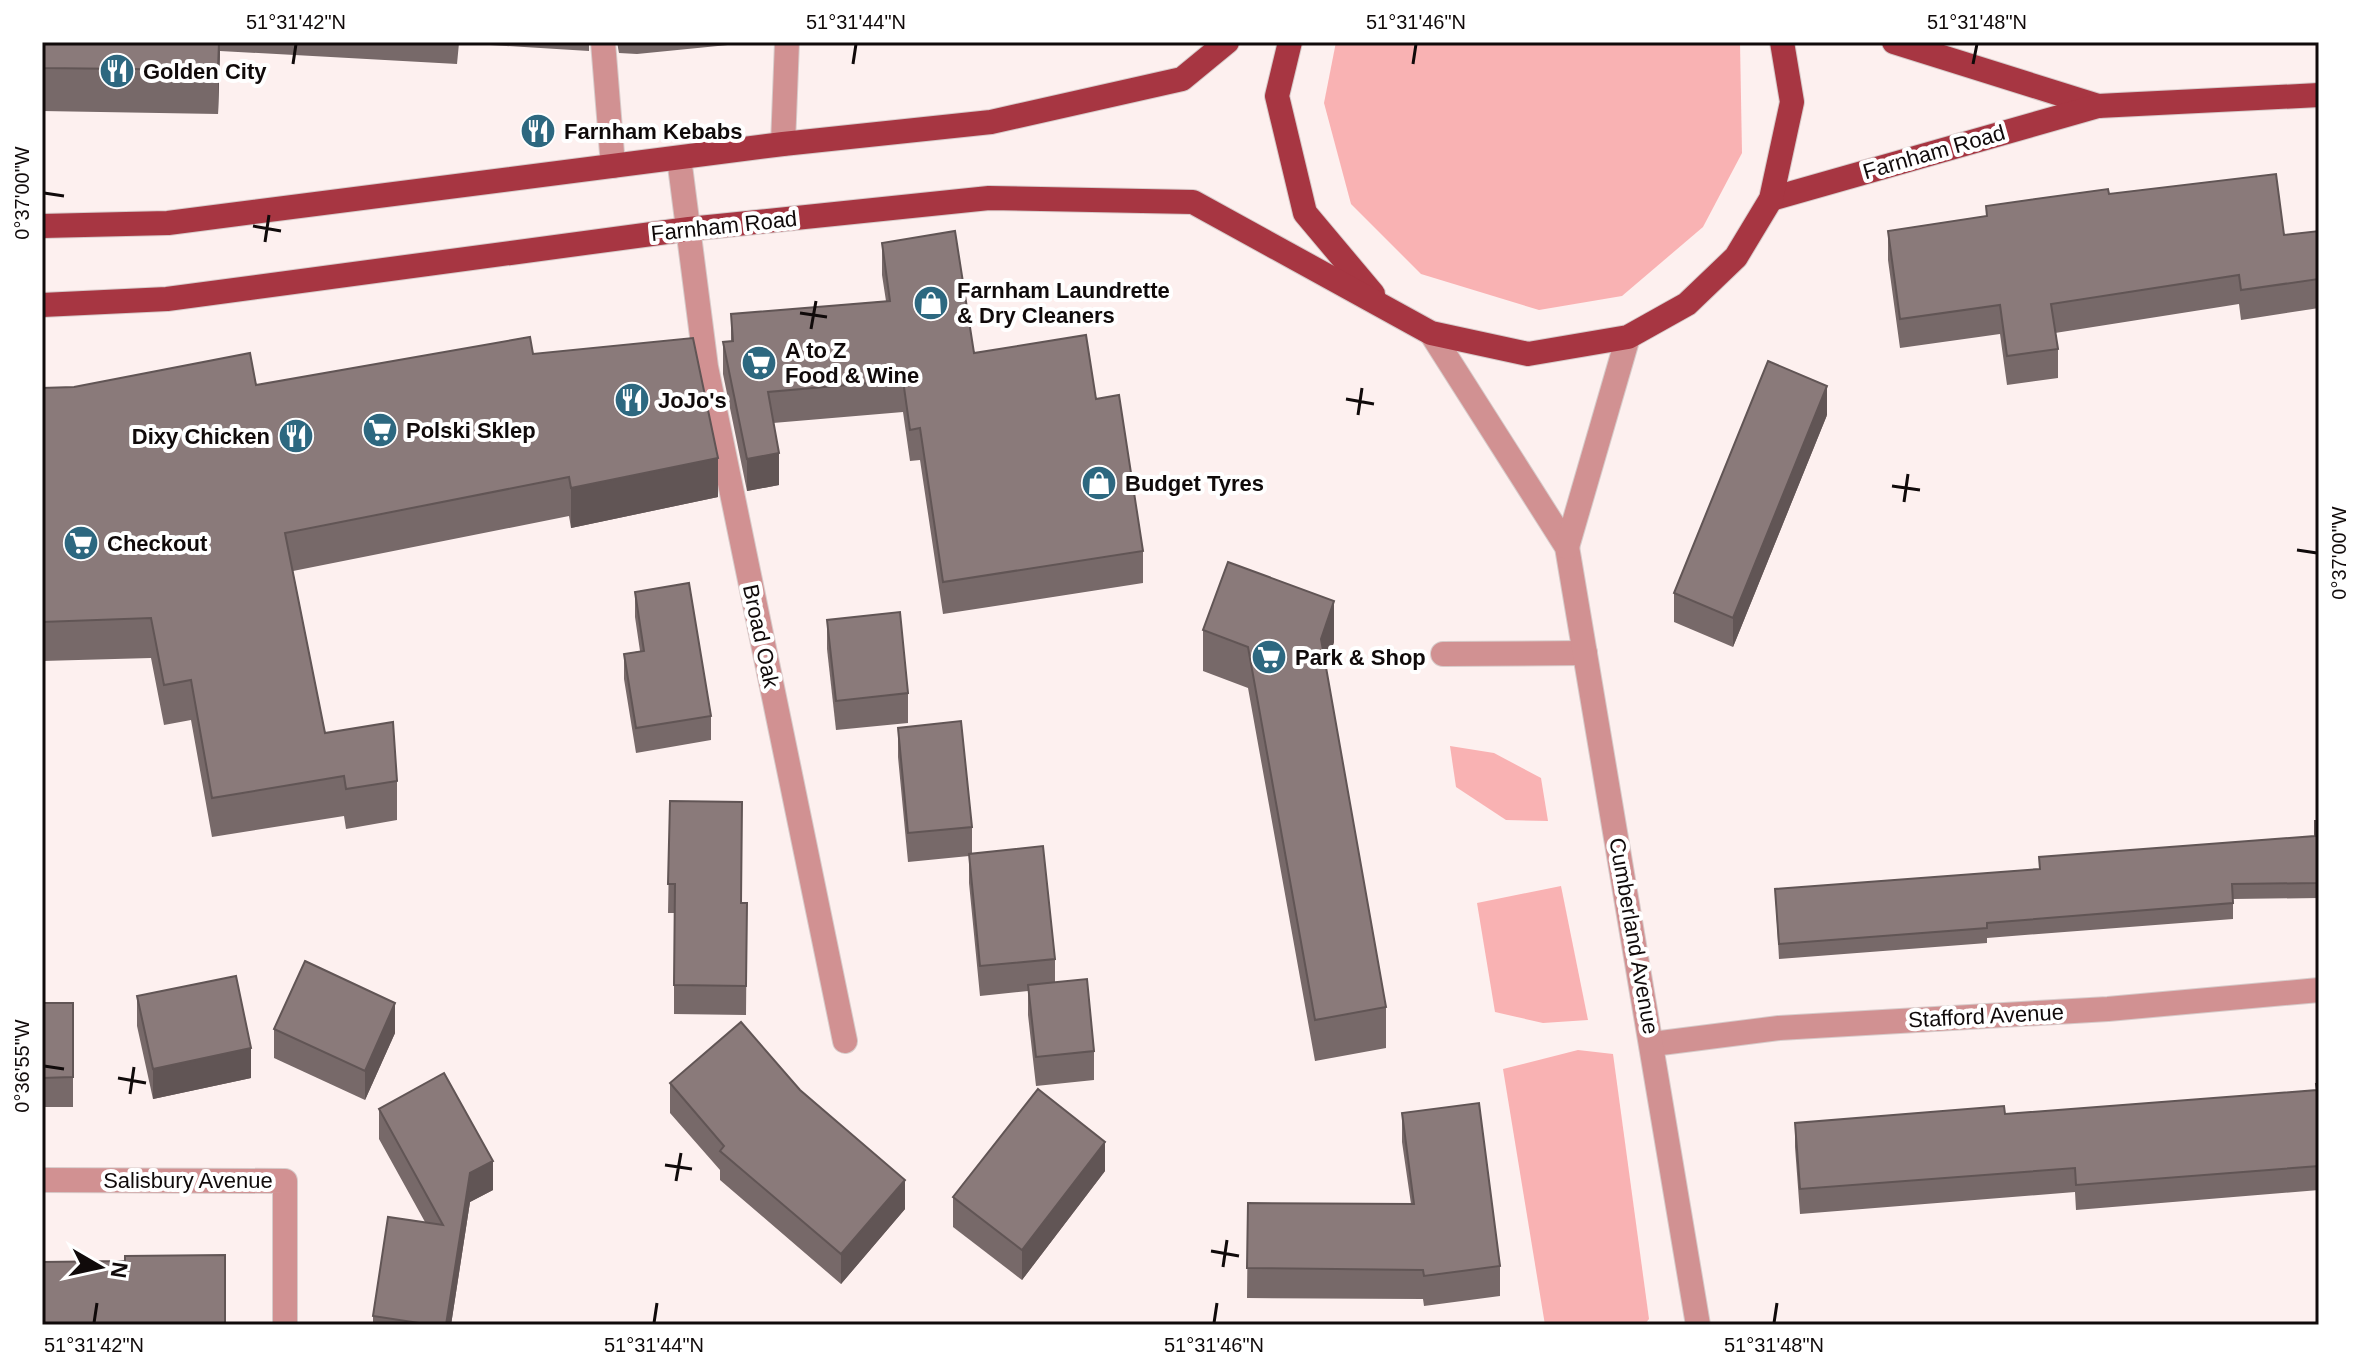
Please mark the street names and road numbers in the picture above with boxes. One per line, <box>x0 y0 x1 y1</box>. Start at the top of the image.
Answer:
street label: Farnham Road <box>1860 120 2008 184</box>
street label: Farnham Road <box>650 206 798 246</box>
street label: Broad Oak <box>738 582 784 691</box>
street label: Cumberland Avenue <box>1604 836 1664 1036</box>
street label: Stafford Avenue <box>1908 999 2064 1033</box>
street label: Salisbury Avenue <box>103 1168 273 1193</box>

